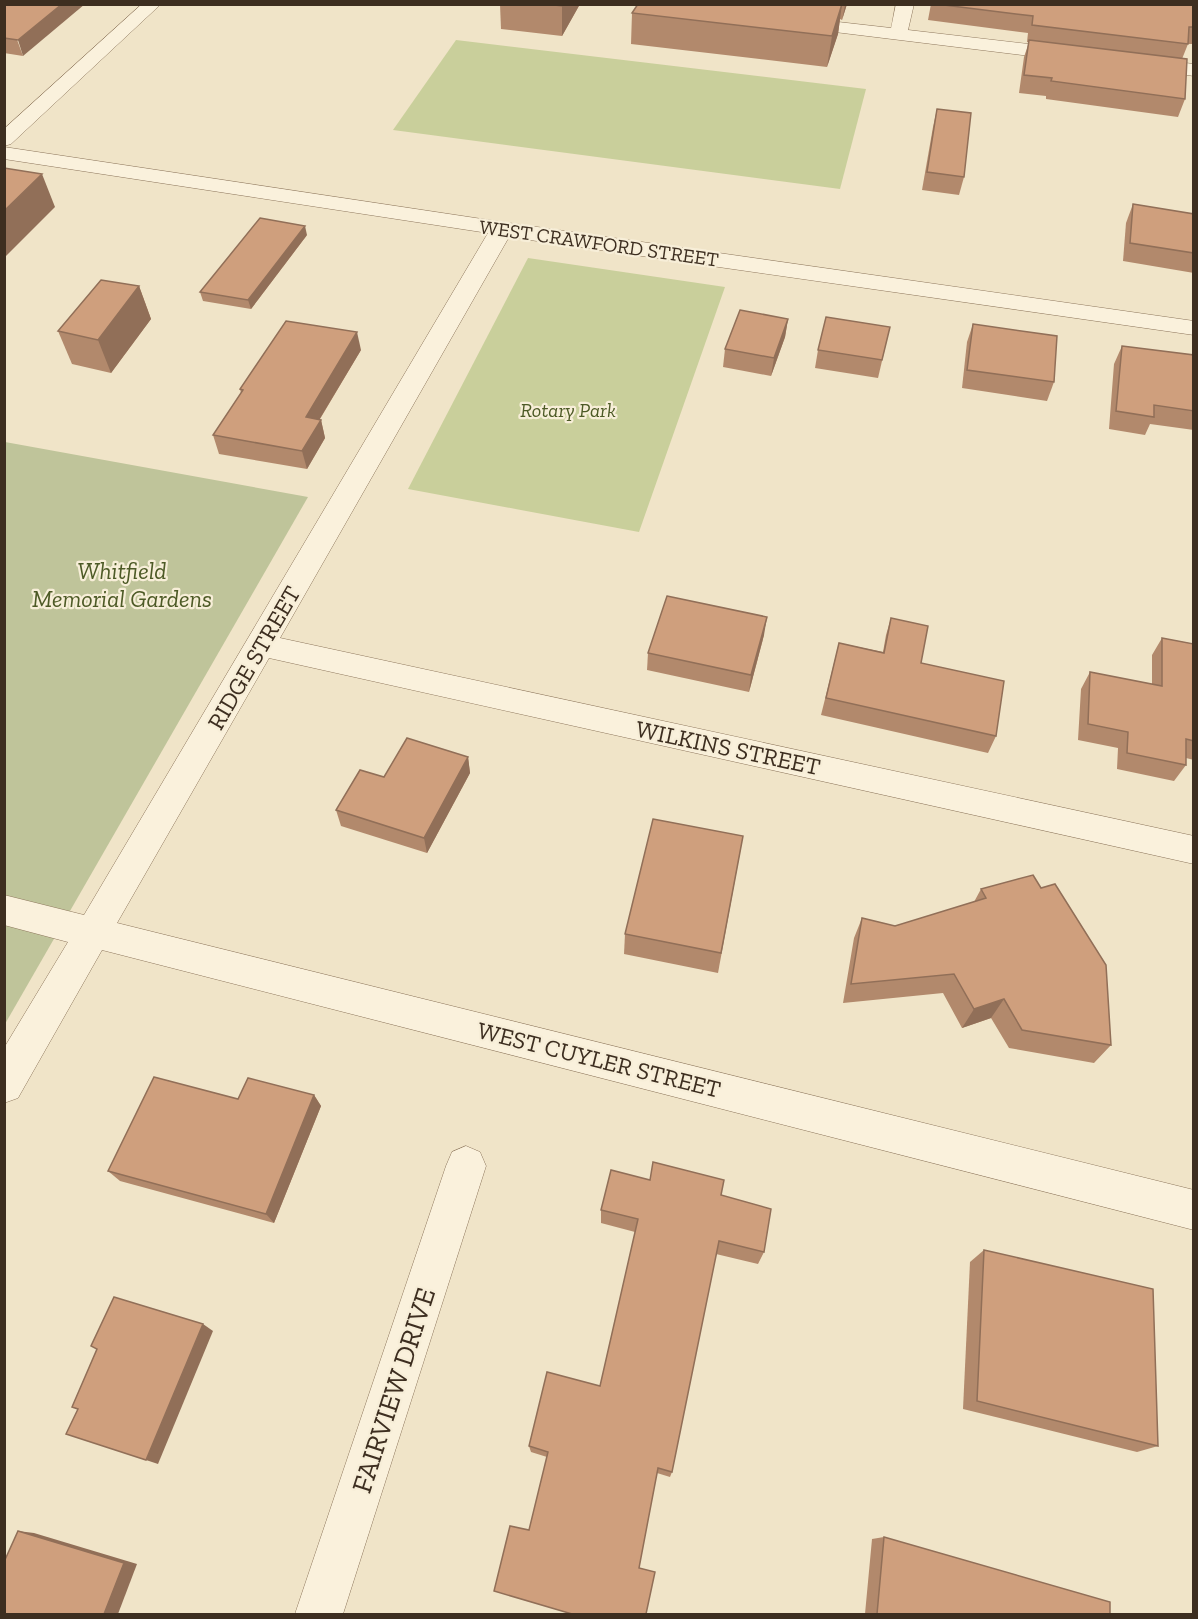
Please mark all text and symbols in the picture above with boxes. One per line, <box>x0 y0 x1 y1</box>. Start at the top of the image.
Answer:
street label: WEST CRAWFORD STREET <box>478 214 720 272</box>
park label: Rotary Park <box>520 398 616 422</box>
park label: Whitfield Memorial Gardens <box>32 556 212 613</box>
street label: RIDGE STREET <box>201 581 306 735</box>
street label: WILKINS STREET <box>633 714 823 781</box>
street label: WEST CUYLER STREET <box>474 1015 724 1104</box>
street label: FAIRVIEW DRIVE <box>345 1283 442 1497</box>

